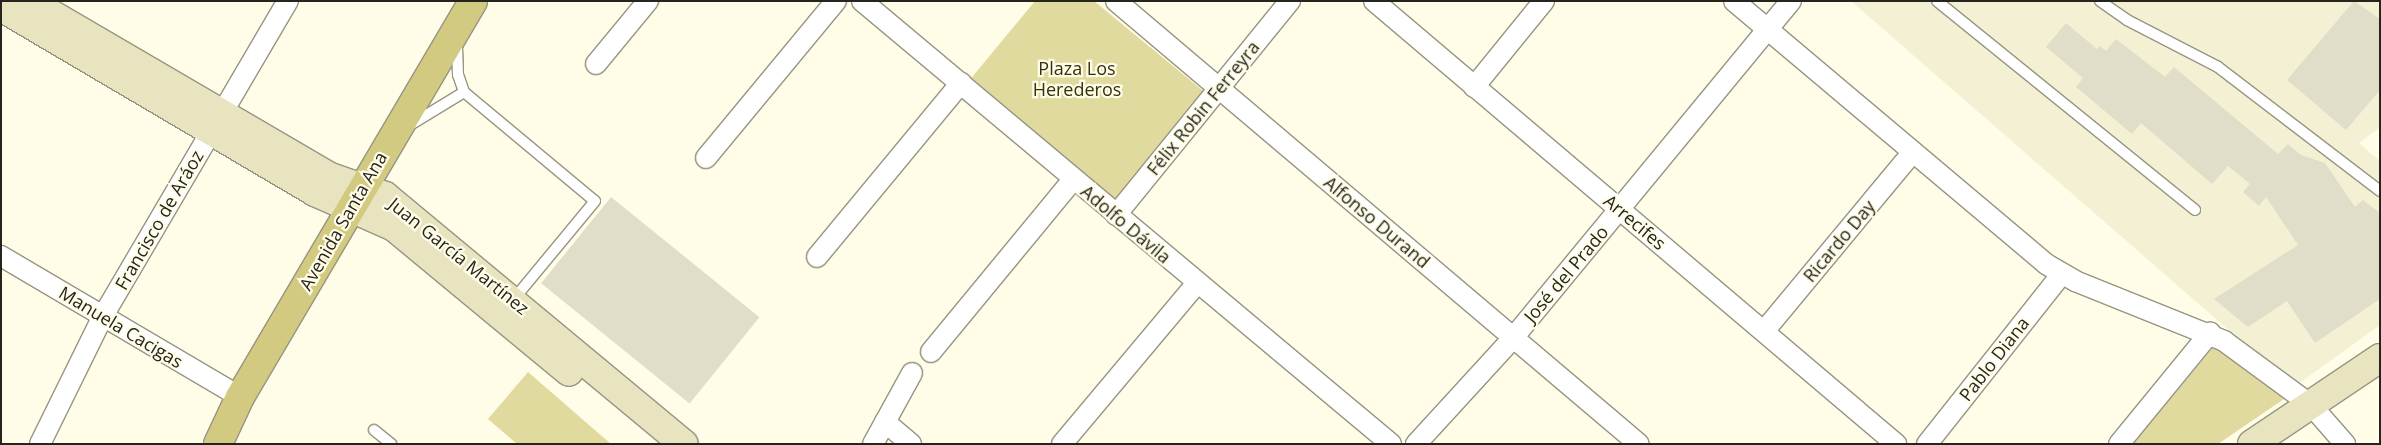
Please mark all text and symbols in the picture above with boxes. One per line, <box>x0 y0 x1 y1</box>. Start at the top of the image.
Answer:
street label: Félix Robin Ferreyra <box>1142 37 1264 179</box>
park label: Plaza Los Herederos <box>1033 58 1121 100</box>
street label: Francisco de Aráoz <box>110 146 208 294</box>
street label: Avenida Santa Ana <box>295 148 391 294</box>
street label: Alfonso Durand <box>1320 171 1434 273</box>
street label: Adolfo Dávila <box>1077 180 1175 268</box>
street label: Arrecifes <box>1600 190 1670 254</box>
street label: Juan García Martínez <box>385 193 533 319</box>
street label: Ricardo Day <box>1799 196 1879 286</box>
street label: José del Prado <box>1519 221 1613 327</box>
street label: Manuela Cacigas <box>55 282 187 372</box>
street label: Pablo Diana <box>1955 313 2033 405</box>

